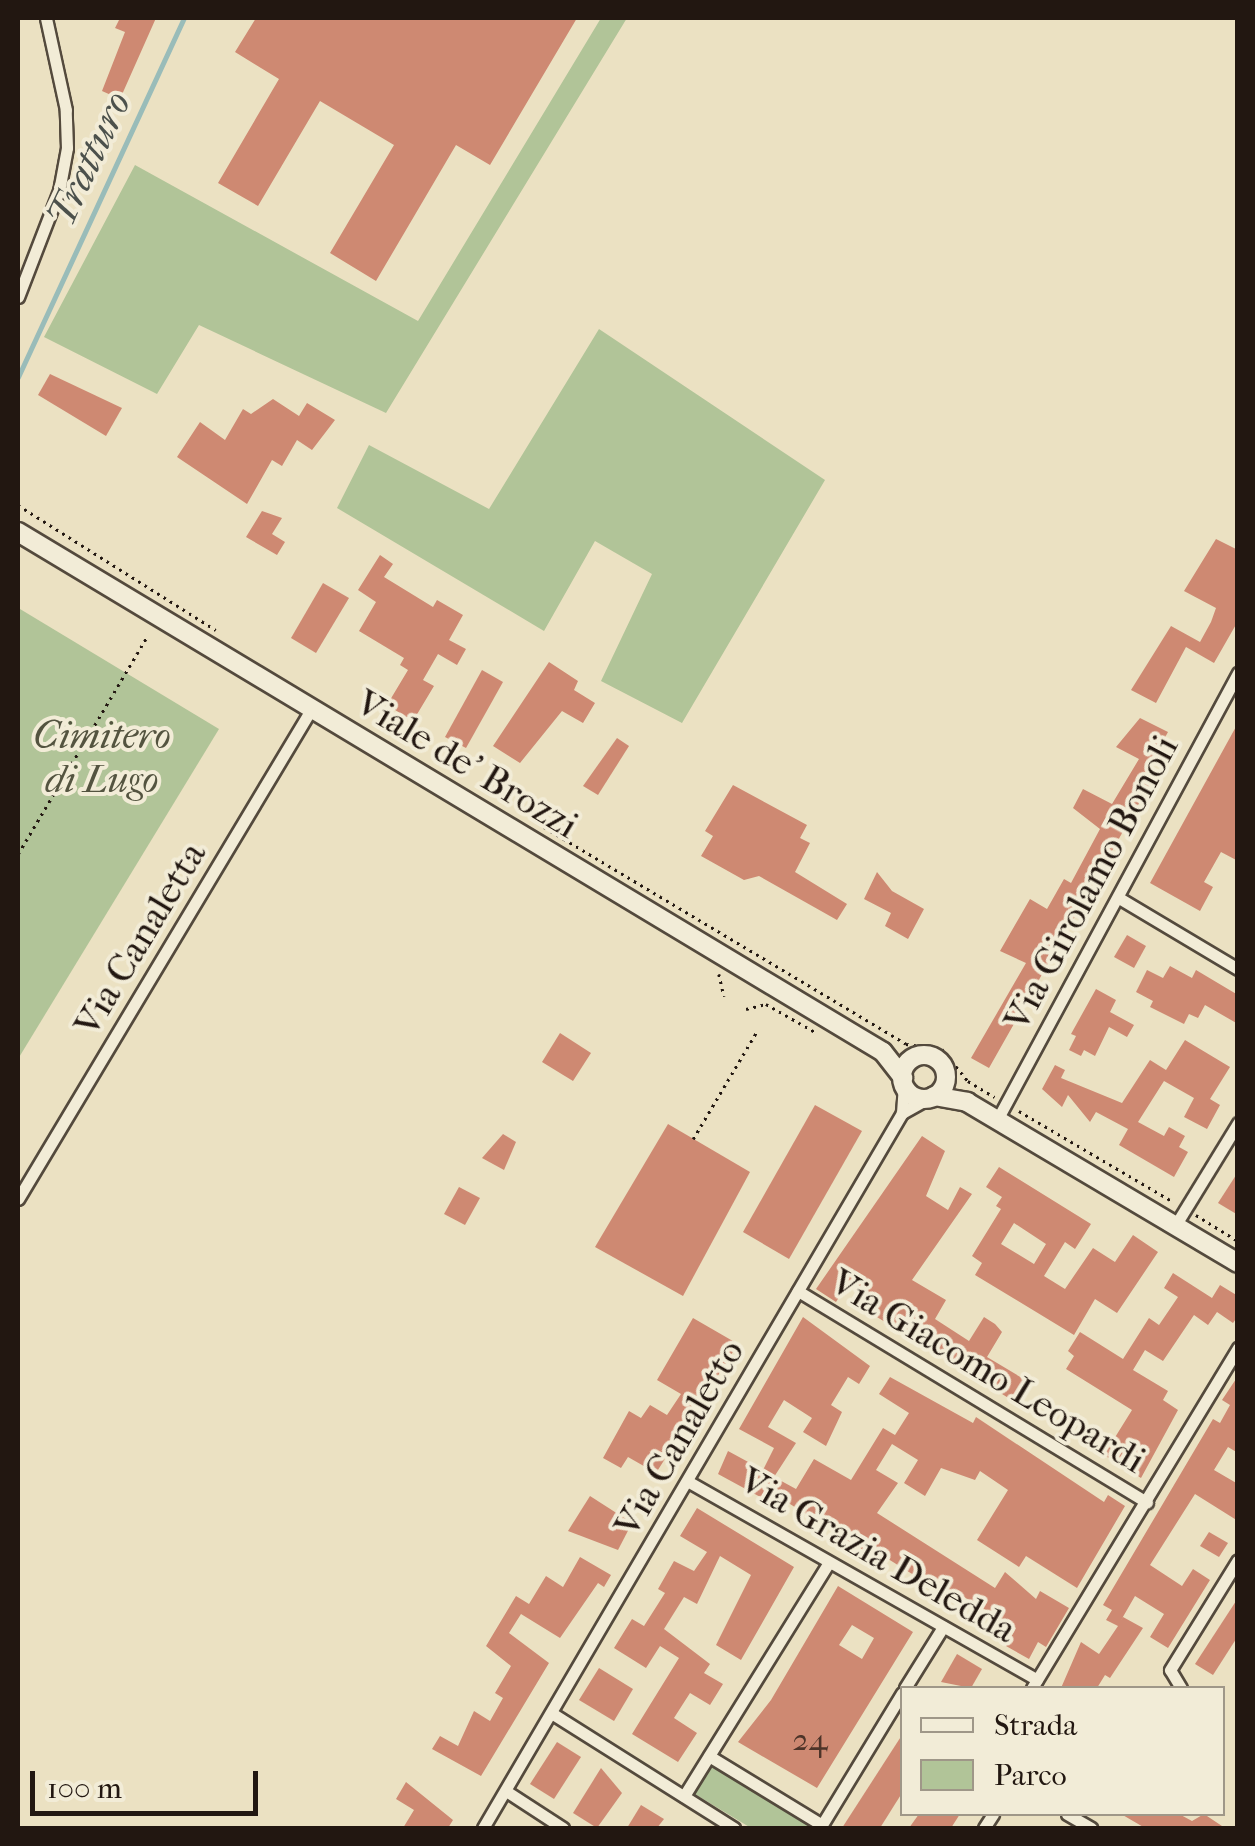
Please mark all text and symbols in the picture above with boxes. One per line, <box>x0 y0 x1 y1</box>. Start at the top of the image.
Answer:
water label: Tratturo <box>37 84 141 234</box>
street label: Viale de' Brozzi <box>348 680 586 848</box>
park label: Cimitero di Lugo <box>33 713 171 802</box>
street label: Via Girolamo Bonoli <box>994 728 1188 1038</box>
street label: Via Canaletta <box>64 834 216 1044</box>
street label: Via Giacomo Leopardi <box>822 1259 1154 1483</box>
street label: Via Canaletto <box>604 1331 754 1545</box>
street label: Via Grazia Deledda <box>732 1457 1024 1653</box>
legend <box>900 1686 1225 1816</box>
text: Strada <box>994 1708 1077 1743</box>
house number: 24 <box>792 1721 828 1759</box>
scale bar <box>35 1751 262 1813</box>
text: Parco <box>994 1758 1067 1793</box>
text: 100 m <box>47 1771 122 1806</box>

